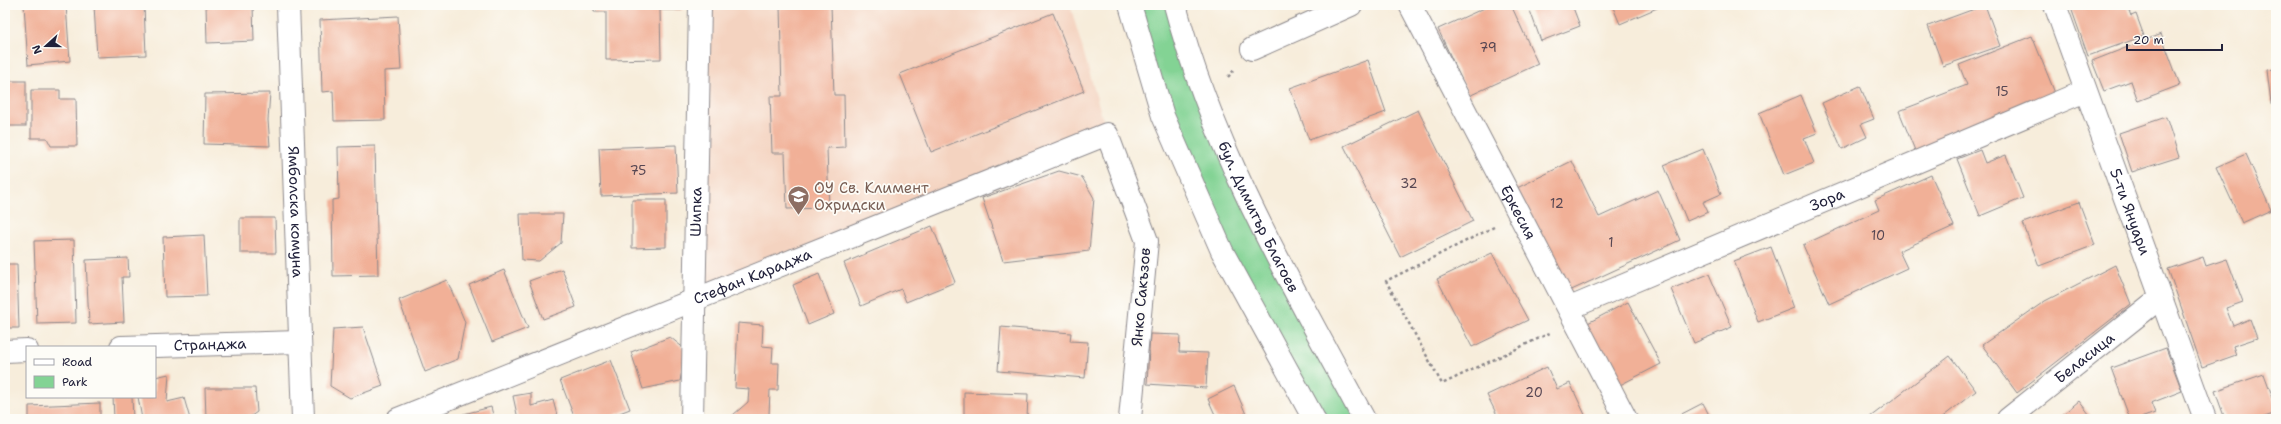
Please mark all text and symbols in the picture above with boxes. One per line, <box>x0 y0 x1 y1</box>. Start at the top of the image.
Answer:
north arrow <box>26 26 66 66</box>
scale bar <box>2127 26 2222 52</box>
text: 20 m <box>2133 32 2164 48</box>
house number: 79 <box>1479 39 1497 56</box>
text: N <box>28 42 46 56</box>
house number: 15 <box>1995 83 2009 100</box>
street label: бул. Димитър Благоев <box>1213 138 1304 296</box>
street label: Ямболска комуна <box>283 146 308 279</box>
house number: 75 <box>630 162 646 179</box>
street label: 5-ти Януари <box>2105 166 2155 258</box>
house number: 32 <box>1400 175 1418 192</box>
place label: ОУ Св. Климент Охридски <box>814 178 929 215</box>
street label: Еркесия <box>1496 182 1541 243</box>
street label: Зора <box>1807 183 1848 216</box>
school or university icon: ОУ Св. Климент Охридски <box>785 184 811 217</box>
street label: Шипка <box>686 186 706 237</box>
house number: 12 <box>1550 195 1564 212</box>
house number: 10 <box>1871 227 1885 244</box>
house number: 1 <box>1608 234 1614 251</box>
street label: Стефан Караджа <box>690 244 815 309</box>
street label: Янко Сакъзов <box>1127 247 1155 347</box>
street label: Беласица <box>2050 327 2119 388</box>
street label: Странджа <box>173 333 247 356</box>
legend <box>26 346 156 398</box>
text: Road <box>62 354 93 370</box>
text: Park <box>62 374 88 390</box>
house number: 20 <box>1525 384 1543 401</box>

